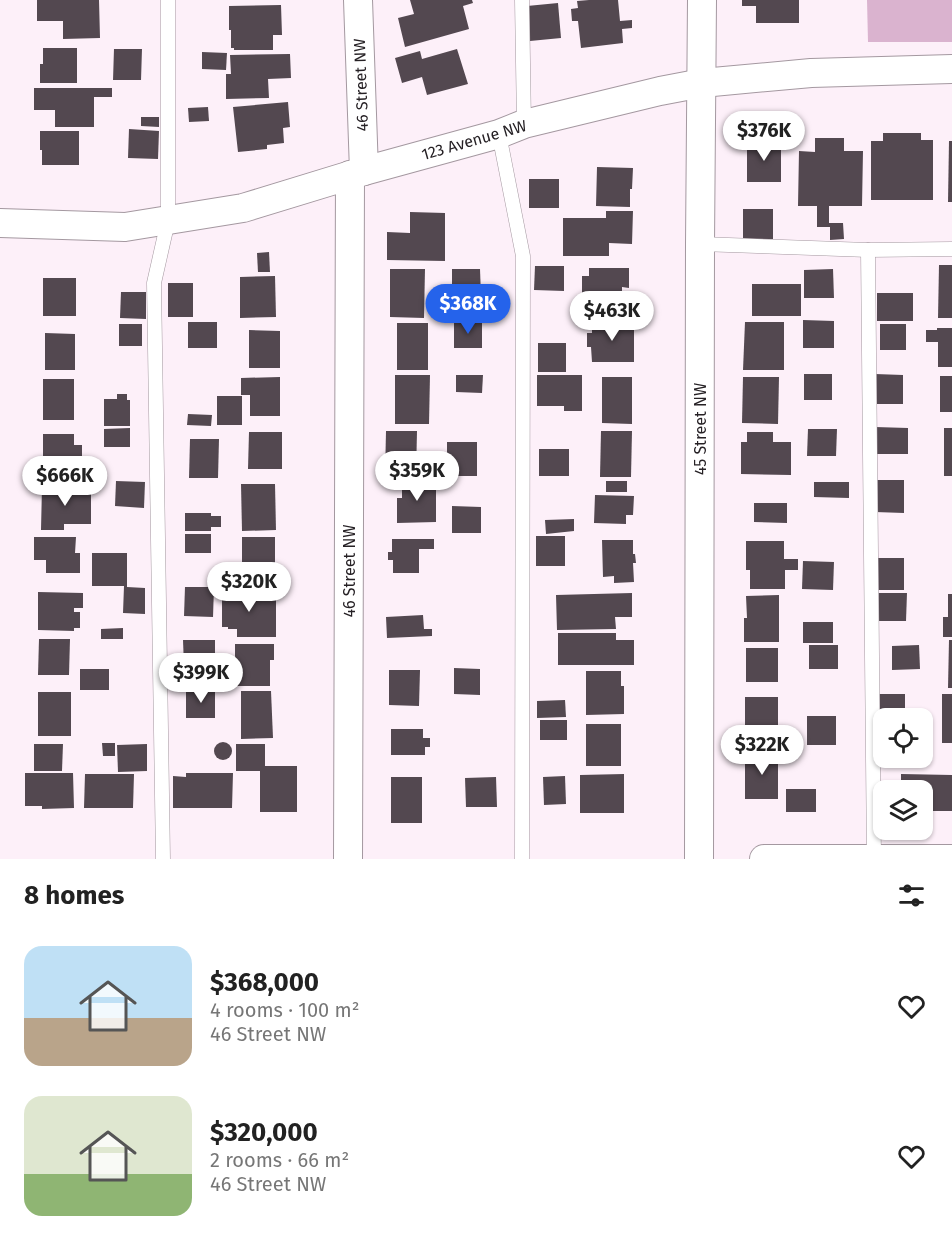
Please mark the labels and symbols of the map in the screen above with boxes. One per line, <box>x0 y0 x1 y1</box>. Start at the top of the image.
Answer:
street label: 46 Street NW <box>350 38 372 132</box>
pin: $376K <box>722 111 806 162</box>
street label: 123 Avenue NW <box>419 116 529 164</box>
pin: $368K <box>426 284 510 335</box>
pin: $463K <box>570 291 654 342</box>
street label: 45 Street NW <box>691 383 710 475</box>
pin: $359K <box>375 451 459 502</box>
pin: $666K <box>23 456 107 507</box>
street label: 46 Street NW <box>340 524 359 618</box>
pin: $320K <box>207 562 291 613</box>
pin: $399K <box>159 653 243 704</box>
pin: $322K <box>720 725 804 776</box>

